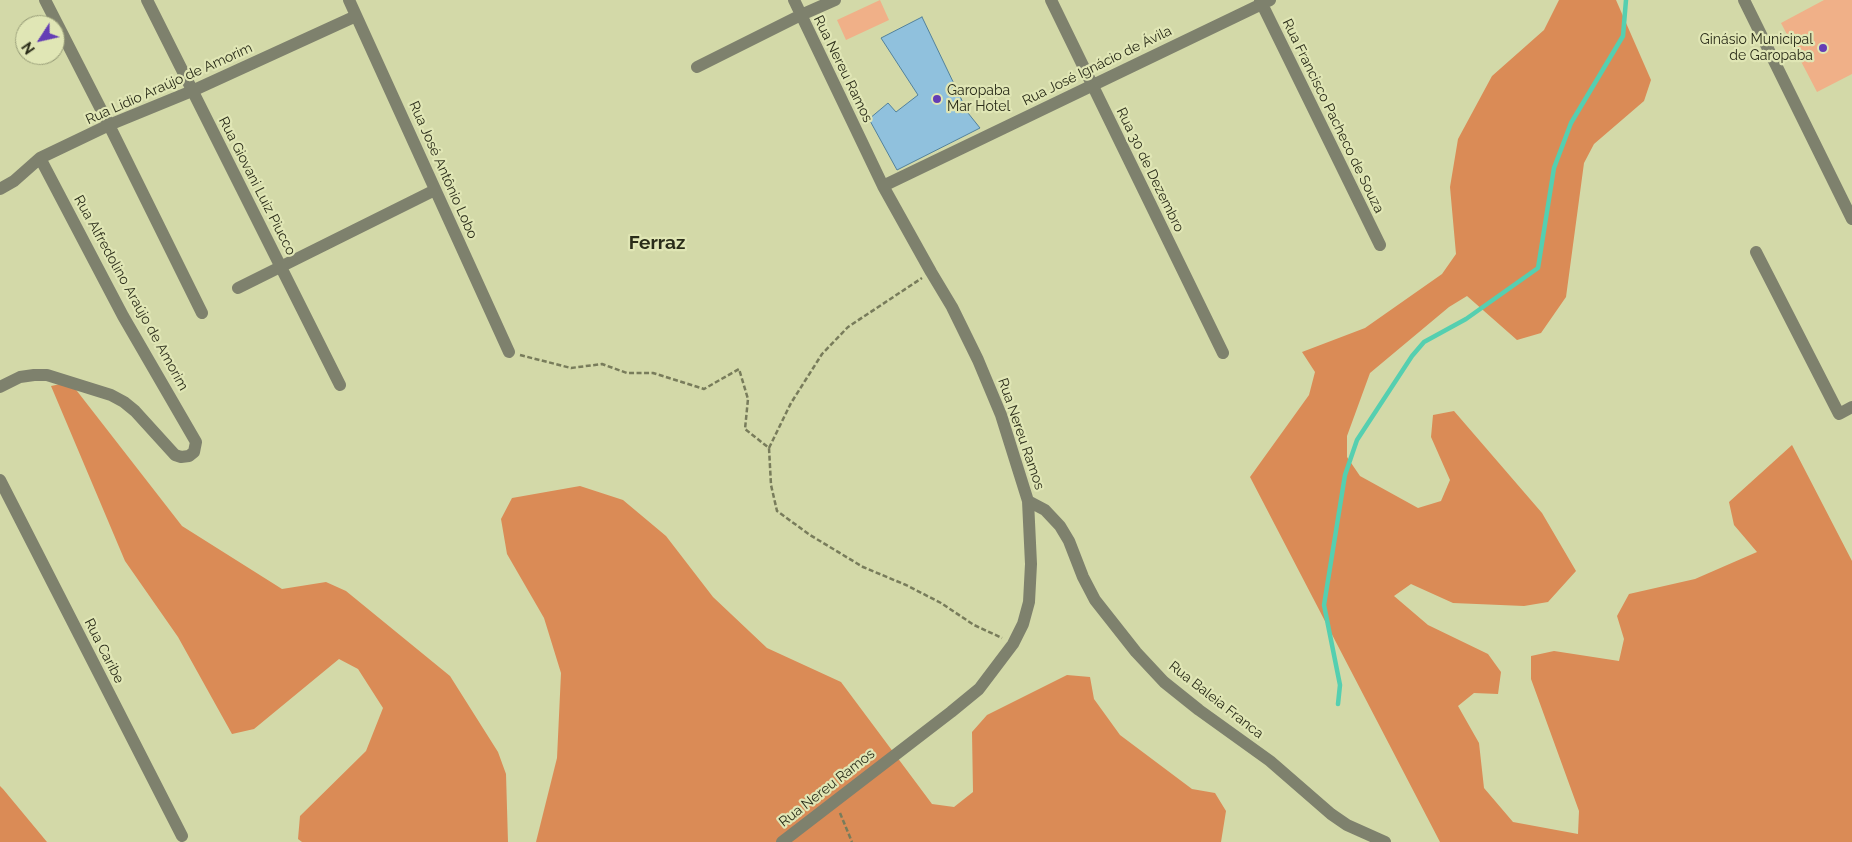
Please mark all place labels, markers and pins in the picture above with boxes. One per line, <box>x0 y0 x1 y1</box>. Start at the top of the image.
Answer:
place label: Ginásio Municipal de Garopaba <box>1700 32 1813 64</box>
marker: Ginásio Municipal de Garopaba <box>1817 42 1829 54</box>
place label: Garopaba Mar Hotel <box>947 83 1010 115</box>
marker: Garopaba Mar Hotel <box>931 93 943 105</box>

